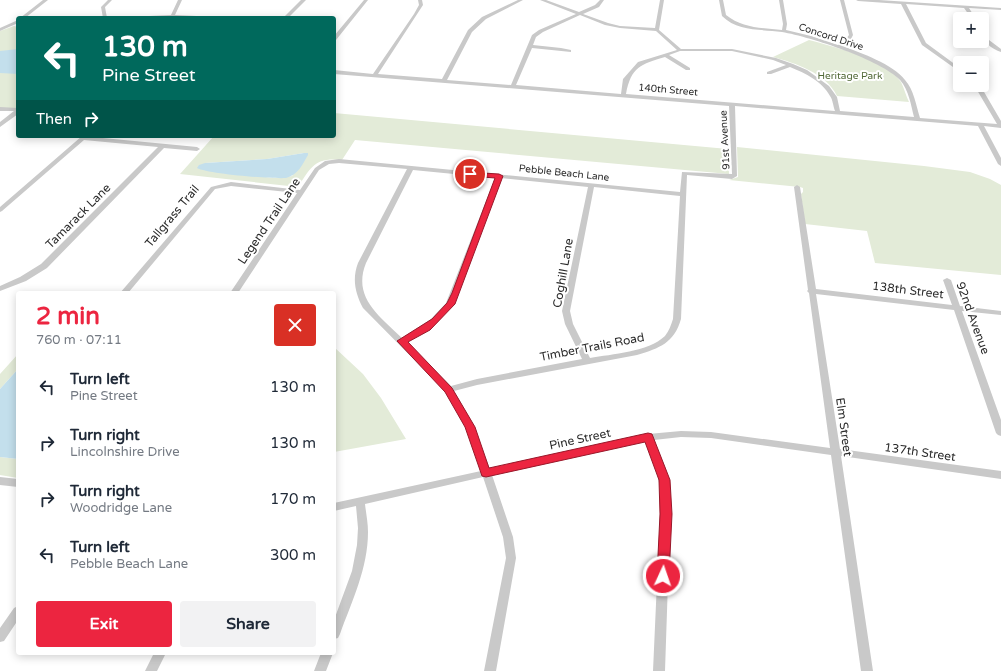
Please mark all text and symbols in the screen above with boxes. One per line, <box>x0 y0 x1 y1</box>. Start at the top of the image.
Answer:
map controls <box>953 12 989 92</box>
button: + <box>953 12 989 48</box>
street label: Concord Drive <box>797 21 865 53</box>
text: 130 m <box>102 30 188 64</box>
icon: left <box>36 32 88 84</box>
button: − <box>953 56 989 92</box>
text: Pine Street <box>102 64 196 86</box>
park label: Heritage Park <box>818 70 883 82</box>
street label: 140th Street <box>638 81 699 99</box>
icon: right <box>80 108 102 130</box>
text: Then <box>36 110 72 128</box>
street label: 91st Avenue <box>717 110 733 170</box>
pin <box>453 157 487 191</box>
street label: Pebble Beach Lane <box>518 162 610 184</box>
icon: arrive <box>459 163 481 185</box>
street label: Legend Trail Lane <box>235 175 303 267</box>
street label: Tamarack Lane <box>43 180 114 251</box>
street label: Tallgrass Trail <box>142 182 202 250</box>
street label: Coghill Lane <box>550 237 576 309</box>
street label: 138th Street <box>871 279 945 301</box>
street label: 92nd Avenue <box>953 280 993 356</box>
text: 2 min <box>36 302 100 331</box>
button: close <box>274 304 316 346</box>
street label: Timber Trails Road <box>539 330 645 364</box>
text: 760 m · 07:11 <box>36 332 122 348</box>
text: Turn left <box>70 370 130 388</box>
icon: left <box>36 376 58 398</box>
text: 130 m <box>270 378 316 396</box>
text: Pine Street <box>70 388 138 404</box>
street label: Elm Street <box>833 397 855 458</box>
text: Turn right <box>70 426 140 444</box>
street label: Pine Street <box>548 426 612 452</box>
icon: right <box>36 432 58 454</box>
text: 130 m <box>270 434 316 452</box>
street label: 137th Street <box>883 440 957 464</box>
text: Lincolnshire Drive <box>70 444 180 460</box>
text: Turn right <box>70 482 140 500</box>
icon: right <box>36 488 58 510</box>
text: 170 m <box>270 490 316 508</box>
text: Woodridge Lane <box>70 500 172 516</box>
text: Turn left <box>70 538 130 556</box>
icon: left <box>36 544 58 566</box>
text: 300 m <box>270 546 316 564</box>
position arrow <box>642 555 684 597</box>
text: Pebble Beach Lane <box>70 556 188 572</box>
button: Exit <box>36 601 172 647</box>
button: Share <box>180 601 316 647</box>

